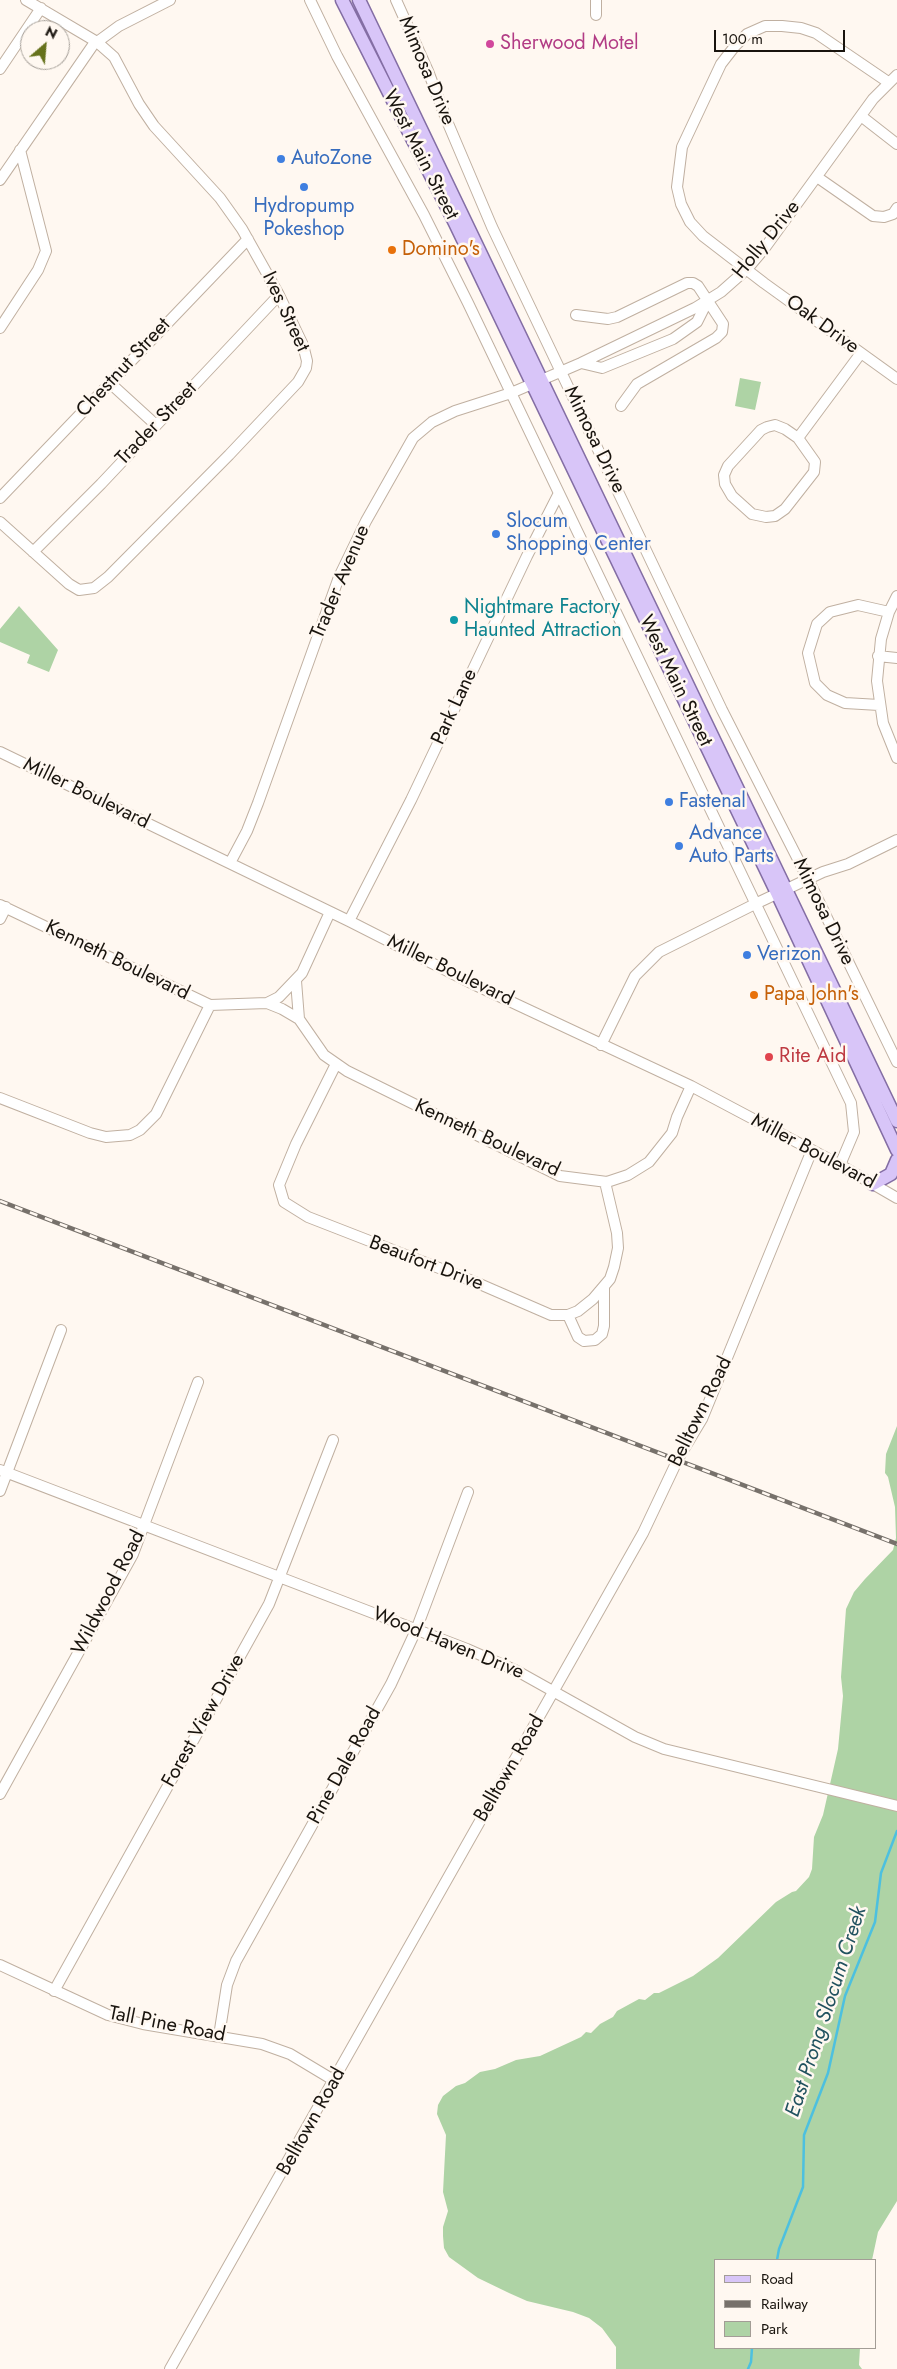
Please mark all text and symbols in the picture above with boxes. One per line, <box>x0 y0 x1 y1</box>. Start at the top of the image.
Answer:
street label: Mimosa Drive <box>392 13 460 129</box>
north arrow <box>20 20 70 70</box>
scale bar <box>717 20 848 52</box>
text: N <box>42 21 61 44</box>
text: 100 m <box>722 28 763 50</box>
place label: Sherwood Motel <box>500 32 639 56</box>
marker: Sherwood Motel <box>484 38 496 50</box>
street label: West Main Street <box>377 86 463 224</box>
place label: AutoZone <box>291 147 372 171</box>
marker: AutoZone <box>275 153 287 165</box>
marker: Hydropump Pokeshop <box>298 181 310 193</box>
place label: Hydropump Pokeshop <box>254 195 354 242</box>
street label: Holly Drive <box>728 196 806 284</box>
place label: Domino's <box>402 238 480 262</box>
marker: Domino's <box>386 244 398 256</box>
street label: Ives Street <box>256 268 314 356</box>
street label: Oak Drive <box>781 290 863 360</box>
street label: Chestnut Street <box>72 313 176 423</box>
street label: Trader Street <box>111 377 203 471</box>
street label: Mimosa Drive <box>558 383 630 497</box>
place label: Slocum Shopping Center <box>506 510 651 557</box>
street label: Trader Avenue <box>306 522 376 642</box>
marker: Slocum Shopping Center <box>490 528 502 540</box>
place label: Nightmare Factory Haunted Attraction <box>464 596 622 643</box>
street label: West Main Street <box>633 612 717 750</box>
marker: Nightmare Factory Haunted Attraction <box>448 614 460 626</box>
street label: Park Lane <box>427 665 483 749</box>
street label: Miller Boulevard <box>19 753 153 835</box>
place label: Fastenal <box>679 790 746 814</box>
marker: Fastenal <box>663 796 675 808</box>
place label: Advance Auto Parts <box>689 822 774 869</box>
marker: Advance Auto Parts <box>673 840 685 852</box>
street label: Mimosa Drive <box>787 855 859 969</box>
street label: Kenneth Boulevard <box>41 916 193 1006</box>
street label: Miller Boulevard <box>383 930 517 1012</box>
place label: Verizon <box>757 943 821 967</box>
marker: Verizon <box>741 949 753 961</box>
place label: Papa John's <box>764 983 859 1007</box>
marker: Papa John's <box>748 989 760 1001</box>
place label: Rite Aid <box>779 1045 846 1069</box>
marker: Rite Aid <box>763 1051 775 1063</box>
street label: Kenneth Boulevard <box>411 1095 563 1183</box>
street label: Miller Boulevard <box>747 1109 879 1195</box>
street label: Beaufort Drive <box>366 1231 486 1297</box>
street label: Belltown Road <box>664 1353 738 1471</box>
street label: Wildwood Road <box>67 1527 151 1659</box>
street label: Wood Haven Drive <box>369 1603 527 1685</box>
street label: Forest View Drive <box>158 1650 250 1792</box>
street label: Pine Dale Road <box>303 1703 387 1829</box>
street label: Belltown Road <box>470 1711 550 1827</box>
water label: East Prong Slocum Creek <box>781 1904 873 2120</box>
street label: Tall Pine Road <box>107 2002 227 2048</box>
street label: Belltown Road <box>273 2064 351 2180</box>
legend <box>714 2259 877 2349</box>
text: Road <box>761 2268 793 2290</box>
text: Railway <box>761 2293 808 2315</box>
text: Park <box>761 2318 788 2340</box>

